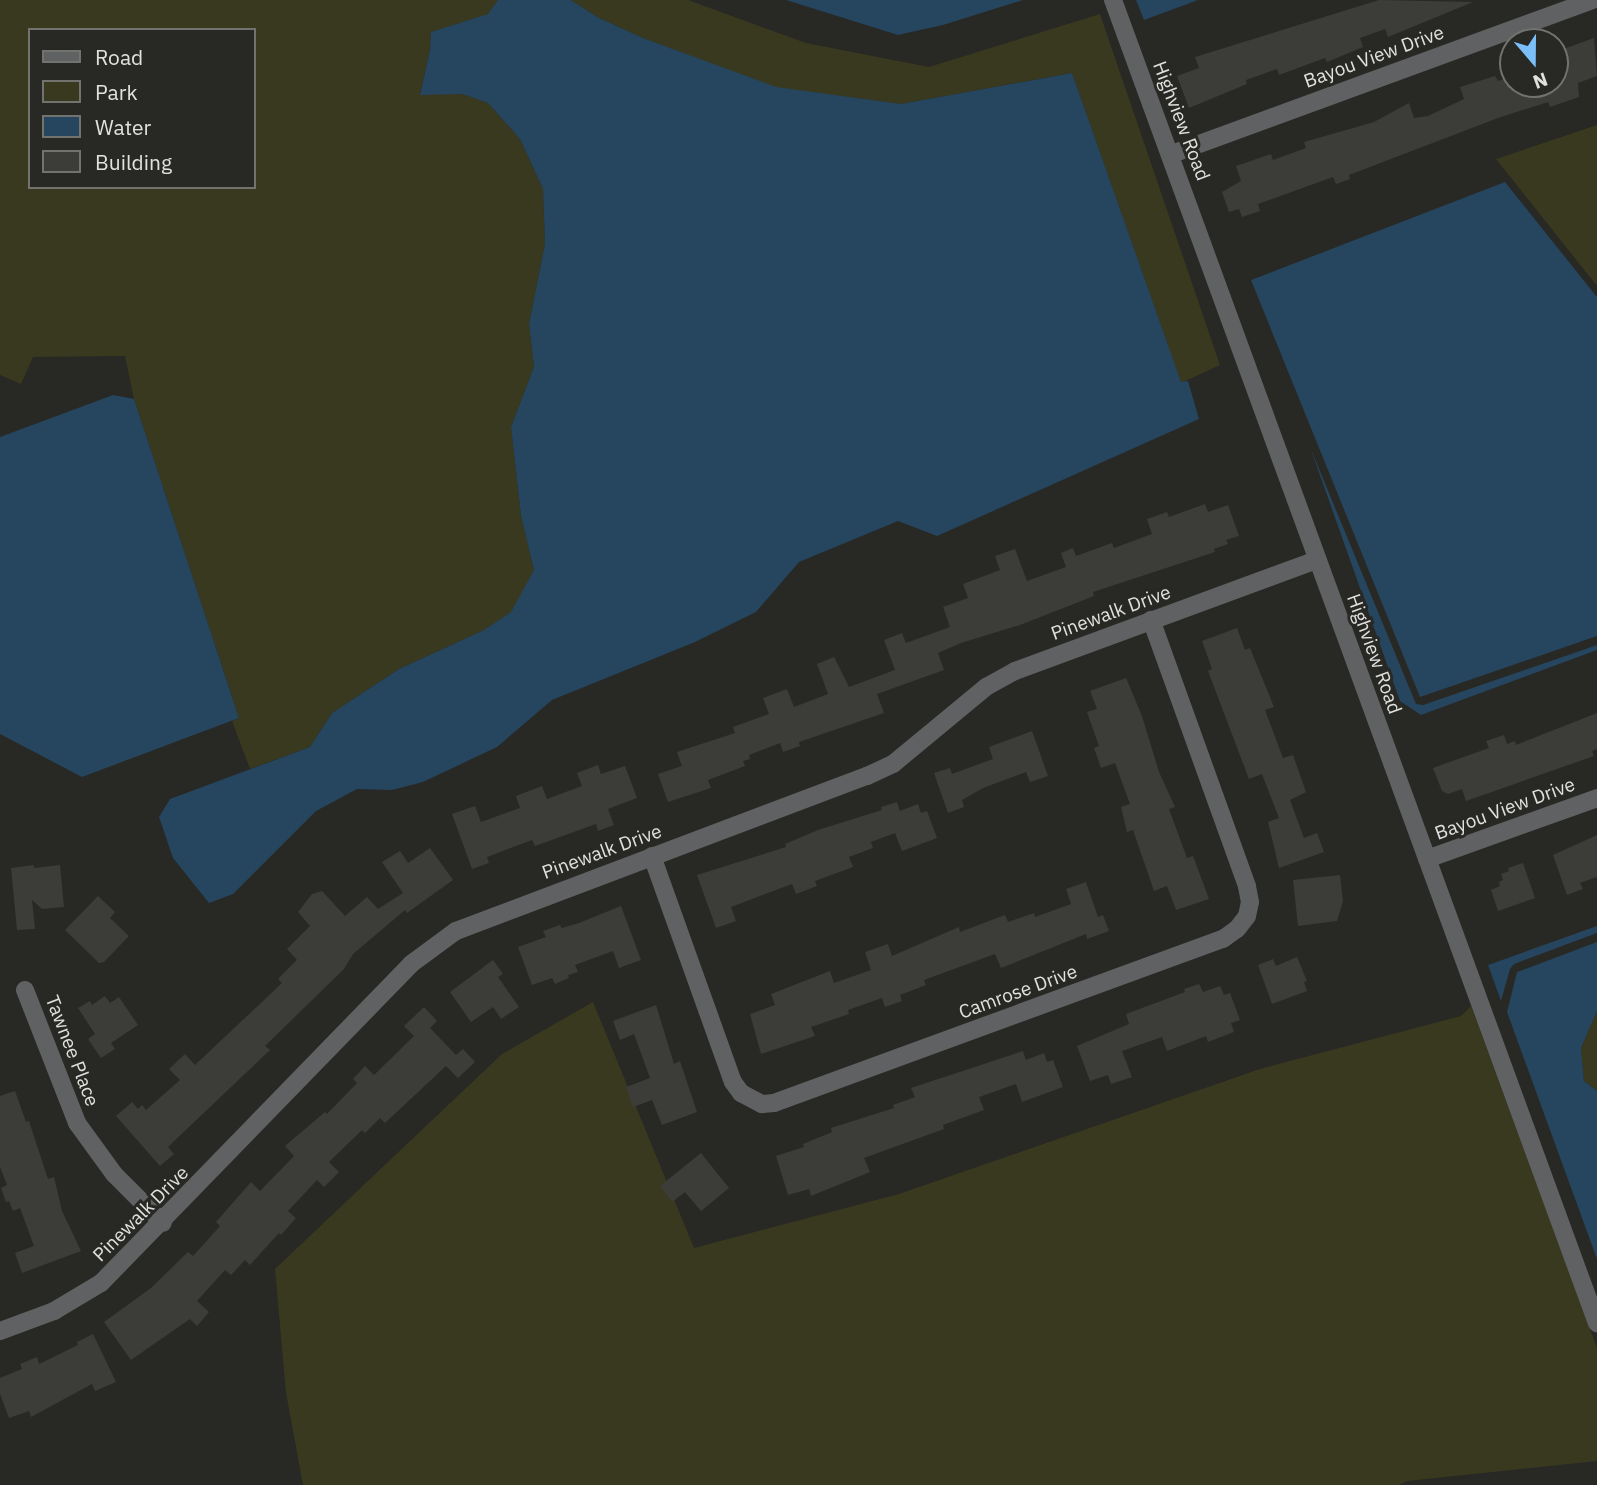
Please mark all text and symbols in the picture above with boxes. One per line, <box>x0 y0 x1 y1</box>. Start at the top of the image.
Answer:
street label: Bayou View Drive <box>1301 21 1447 93</box>
legend <box>28 28 256 189</box>
north arrow <box>1499 28 1569 98</box>
text: Road <box>95 43 143 71</box>
street label: Highview Road <box>1148 58 1214 184</box>
text: N <box>1530 67 1551 94</box>
text: Park <box>95 78 138 106</box>
text: Water <box>95 113 151 141</box>
text: Building <box>95 148 172 176</box>
street label: Pinewalk Drive <box>1048 581 1174 645</box>
street label: Highview Road <box>1342 591 1406 717</box>
street label: Bayou View Drive <box>1432 773 1578 845</box>
street label: Pinewalk Drive <box>539 820 665 884</box>
street label: Camrose Drive <box>956 960 1080 1024</box>
street label: Tawnee Place <box>40 992 104 1110</box>
street label: Pinewalk Drive <box>88 1161 194 1267</box>

